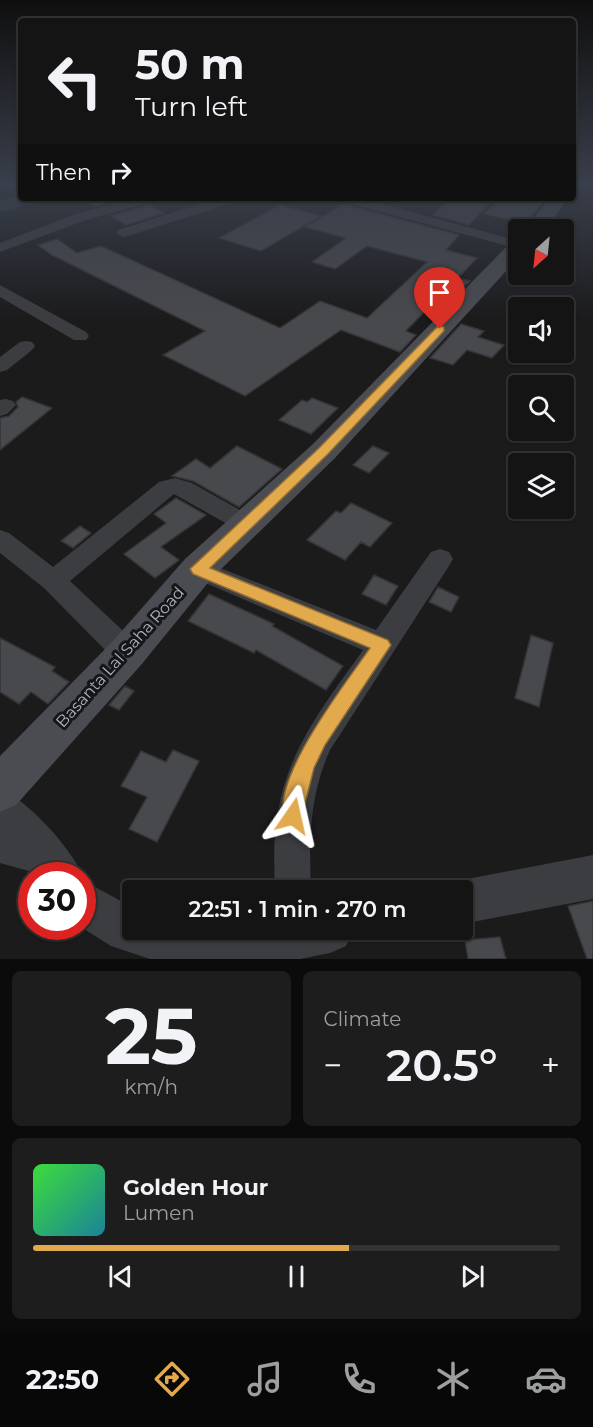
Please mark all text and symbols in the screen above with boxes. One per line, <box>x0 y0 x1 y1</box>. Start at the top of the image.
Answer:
text: 50 m <box>135 38 244 90</box>
icon: left <box>36 42 114 120</box>
text: Turn left <box>135 90 248 123</box>
icon: right <box>104 156 137 189</box>
text: Then <box>36 159 92 186</box>
north arrow <box>508 219 574 285</box>
map controls <box>508 219 574 519</box>
pin <box>414 267 465 329</box>
icon: arrive <box>423 276 456 309</box>
button: sound <box>508 297 574 363</box>
button: search <box>508 375 574 441</box>
button: layers <box>508 453 574 519</box>
street label: Basanta Lal Saha Road <box>52 583 188 731</box>
position arrow <box>261 784 325 848</box>
speed limit sign: 30 <box>18 862 96 940</box>
text: 22:51 · 1 min · 270 m <box>189 896 406 923</box>
text: 25 <box>105 988 197 1084</box>
text: Climate <box>324 1007 401 1031</box>
text: 20.5° <box>386 1037 498 1092</box>
text: − <box>324 1045 342 1085</box>
text: + <box>541 1045 560 1085</box>
text: km/h <box>125 1075 178 1099</box>
text: Golden Hour <box>123 1174 268 1201</box>
text: Lumen <box>123 1201 195 1225</box>
icon: previous <box>104 1260 137 1293</box>
icon: pause <box>280 1260 313 1293</box>
icon: next <box>456 1260 489 1293</box>
icon: directions <box>151 1358 193 1400</box>
icon: music <box>244 1358 286 1400</box>
icon: phone <box>338 1358 380 1400</box>
icon: climate <box>432 1358 474 1400</box>
icon: car <box>525 1358 567 1400</box>
text: 22:50 <box>26 1363 99 1396</box>

